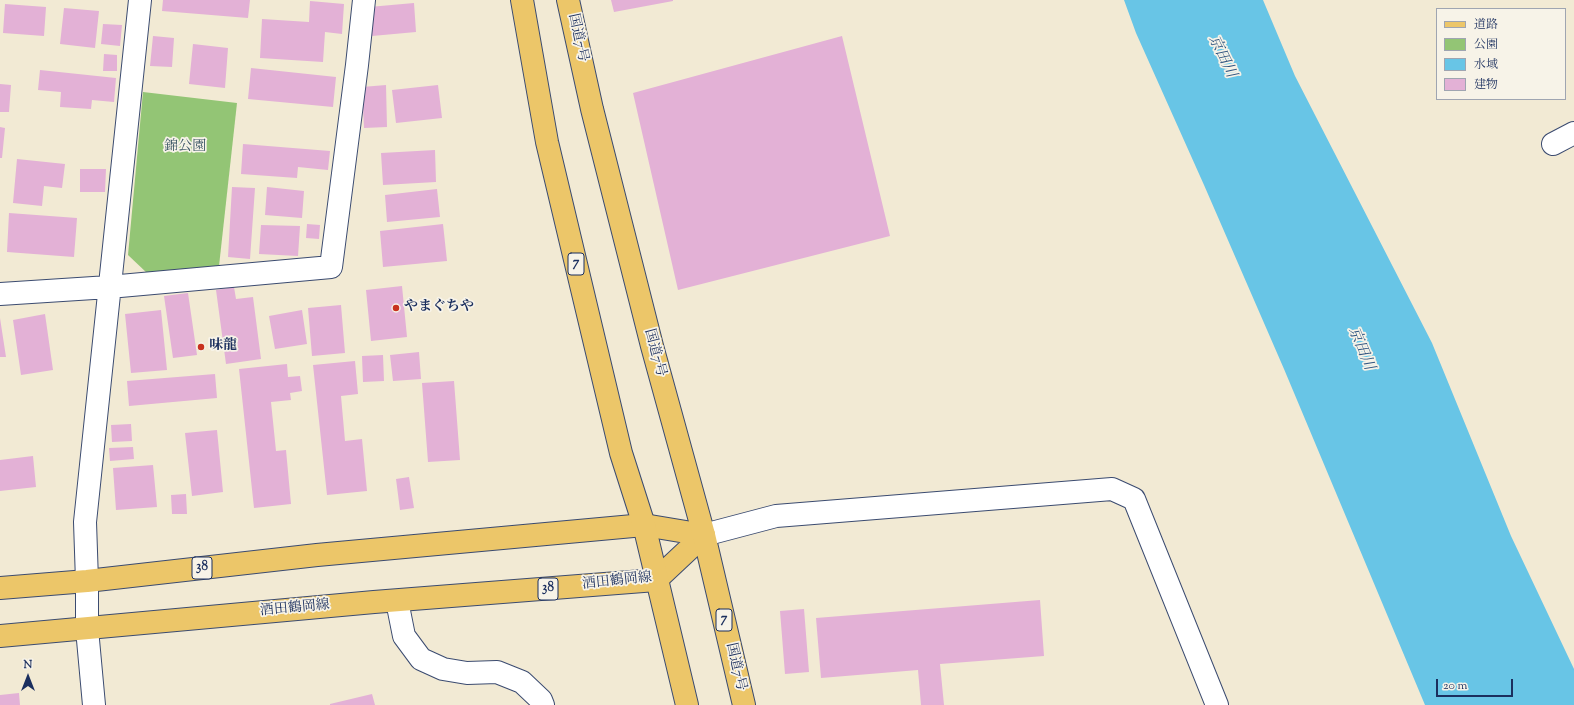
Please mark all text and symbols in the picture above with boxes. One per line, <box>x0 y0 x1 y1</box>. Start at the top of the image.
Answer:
legend <box>1436 8 1566 100</box>
street label: 国道7号 <box>564 12 590 64</box>
text: 道路 <box>1474 16 1498 34</box>
water label: 京田川 <box>1203 33 1239 81</box>
text: 公園 <box>1474 36 1498 54</box>
text: 水域 <box>1474 56 1498 74</box>
text: 建物 <box>1474 76 1498 94</box>
park label: 錦公園 <box>164 140 206 156</box>
road number: 7 <box>568 253 584 275</box>
place label: やまぐちや <box>404 300 474 316</box>
marker: やまぐちや <box>391 303 401 313</box>
water label: 京田川 <box>1343 325 1377 373</box>
street label: 国道7号 <box>640 327 668 379</box>
place label: 味龍 <box>209 339 237 355</box>
marker: 味龍 <box>196 342 206 352</box>
road number: 38 <box>192 557 212 579</box>
street label: 酒田鶴岡線 <box>581 570 653 594</box>
road number: 38 <box>538 578 558 600</box>
street label: 酒田鶴岡線 <box>259 598 331 620</box>
road number: 7 <box>716 609 732 631</box>
street label: 国道7号 <box>721 641 749 693</box>
north arrow <box>8 657 48 697</box>
text: N <box>24 657 32 673</box>
scale bar <box>1438 671 1515 697</box>
text: 20 m <box>1443 677 1467 695</box>

